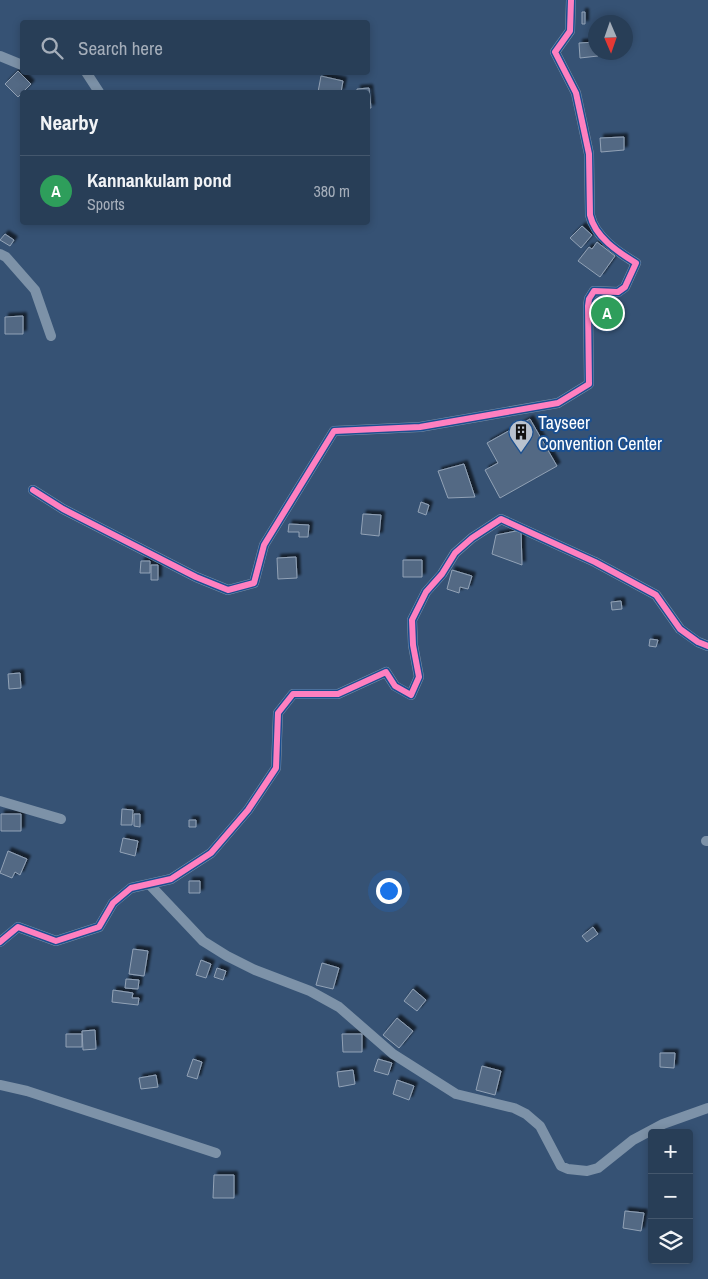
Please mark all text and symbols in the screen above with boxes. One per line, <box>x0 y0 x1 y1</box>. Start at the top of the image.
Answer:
north arrow <box>588 15 633 60</box>
search box <box>20 20 370 75</box>
icon: search <box>38 34 66 62</box>
text: Search here <box>78 35 163 61</box>
text: Nearby <box>40 108 98 137</box>
text: Kannankulam pond <box>87 167 232 193</box>
text: A <box>51 180 61 202</box>
text: 380 m <box>314 180 350 202</box>
text: Sports <box>87 193 125 215</box>
pin: A <box>591 294 623 332</box>
place label: Tayseer Convention Center <box>538 410 662 456</box>
building icon: Tayseer Convention Center <box>508 419 534 453</box>
your location <box>376 878 402 904</box>
map controls <box>648 1129 693 1264</box>
button: + <box>648 1129 693 1174</box>
button: − <box>648 1174 693 1219</box>
button: layers <box>648 1219 693 1264</box>

